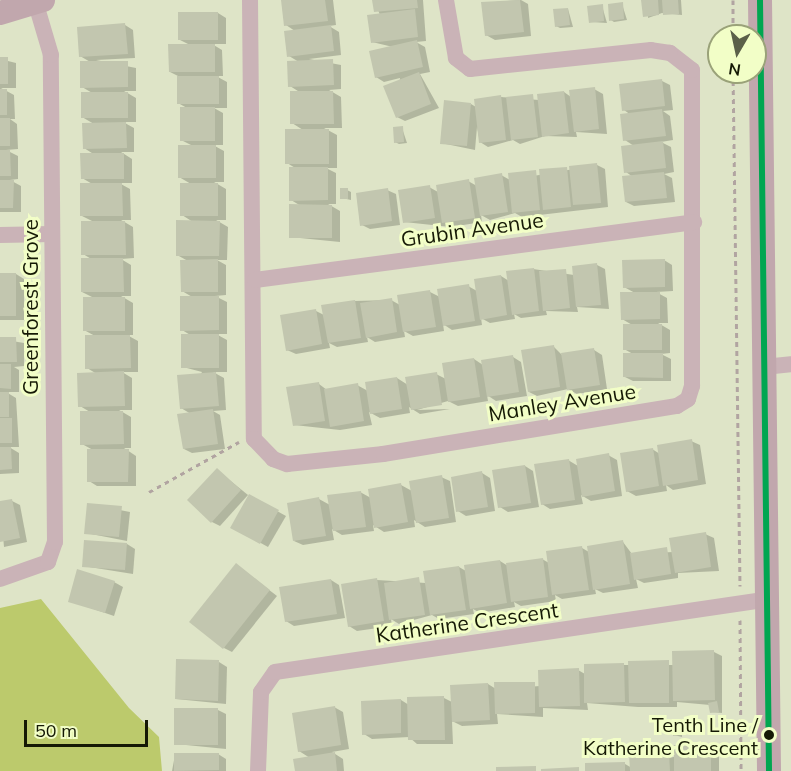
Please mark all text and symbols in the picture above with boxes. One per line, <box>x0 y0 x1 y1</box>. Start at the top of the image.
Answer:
north arrow <box>707 24 767 84</box>
text: N <box>727 59 742 81</box>
street label: Grubin Avenue <box>399 207 545 251</box>
street label: Greenforest Grove <box>17 219 43 395</box>
street label: Manley Avenue <box>486 378 638 426</box>
street label: Katherine Crescent <box>374 597 560 647</box>
scale bar <box>27 708 152 746</box>
place label: Tenth Line / Katherine Crescent <box>583 712 758 759</box>
text: 50 m <box>35 719 77 742</box>
marker: Tenth Line / Katherine Crescent <box>763 729 775 741</box>

